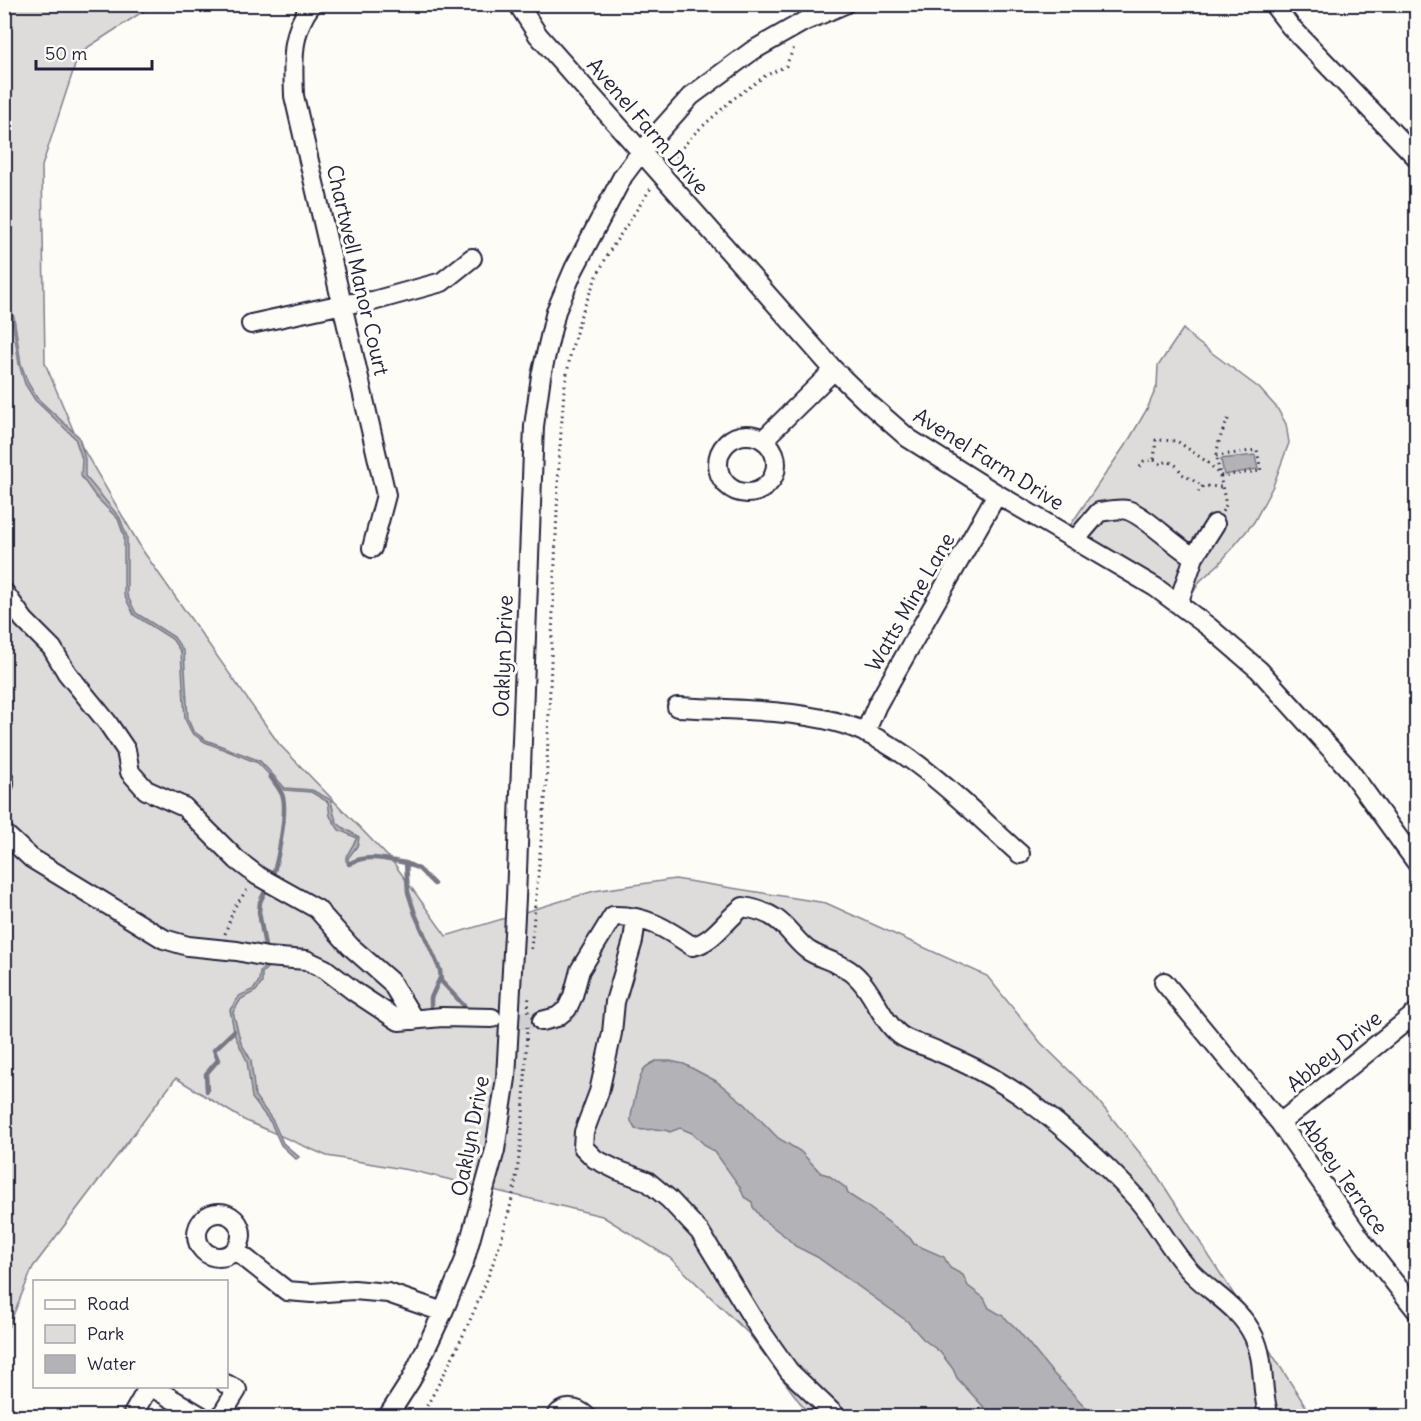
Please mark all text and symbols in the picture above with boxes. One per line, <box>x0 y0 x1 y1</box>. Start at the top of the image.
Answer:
scale bar <box>36 33 152 71</box>
text: 50 m <box>45 42 87 65</box>
street label: Avenel Farm Drive <box>581 52 715 200</box>
street label: Chartwell Manor Court <box>321 162 395 378</box>
street label: Avenel Farm Drive <box>909 402 1069 516</box>
street label: Watts Mine Lane <box>859 528 961 676</box>
street label: Oaklyn Drive <box>487 594 519 718</box>
street label: Abbey Drive <box>1281 1004 1387 1098</box>
street label: Oaklyn Drive <box>445 1073 495 1199</box>
street label: Abbey Terrace <box>1294 1112 1394 1240</box>
legend <box>33 1280 228 1388</box>
text: Road <box>87 1292 130 1315</box>
text: Park <box>87 1322 124 1345</box>
text: Water <box>87 1352 137 1375</box>

